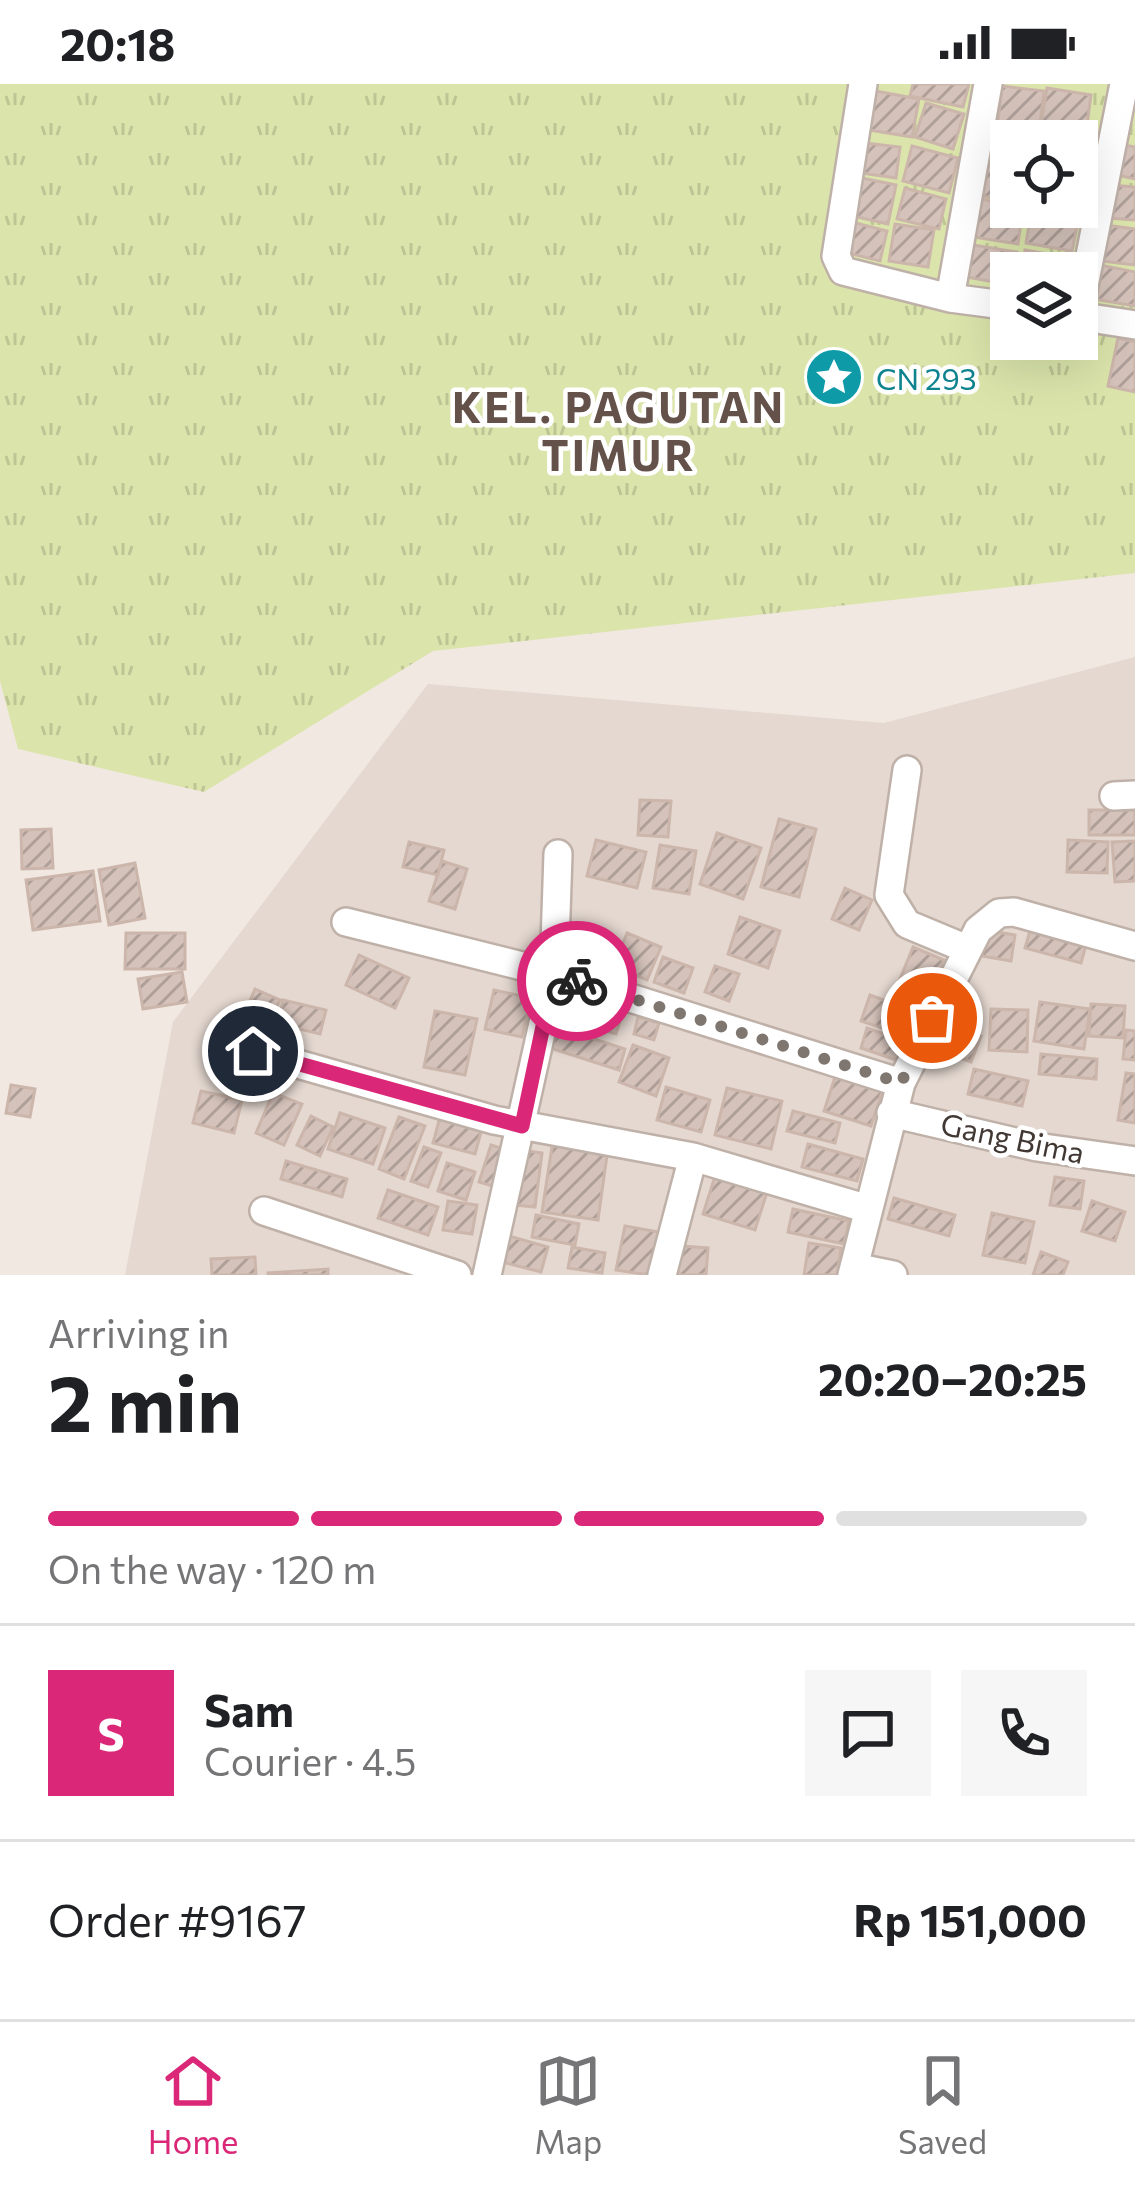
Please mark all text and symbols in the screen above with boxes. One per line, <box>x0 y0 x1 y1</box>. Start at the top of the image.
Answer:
text: 20:18 <box>60 15 175 70</box>
map controls <box>990 120 1098 360</box>
button: locate <box>990 120 1098 228</box>
button: layers <box>990 252 1098 360</box>
place icon: CN 293 <box>803 346 865 408</box>
place label: CN 293 <box>876 359 977 396</box>
district label: KEL. PAGUTAN TIMUR <box>452 380 786 480</box>
courier <box>517 921 637 1041</box>
icon: bike <box>544 948 610 1014</box>
pin <box>881 967 983 1069</box>
icon: bag <box>899 985 965 1051</box>
pin <box>202 1000 304 1102</box>
icon: home <box>220 1018 286 1084</box>
street label: Gang Bima <box>938 1104 1088 1170</box>
text: Arriving in <box>48 1308 229 1356</box>
text: 20:20–20:25 <box>818 1350 1087 1405</box>
text: 2 min <box>48 1353 242 1448</box>
text: On the way · 120 m <box>48 1544 376 1592</box>
button: chat <box>805 1670 931 1796</box>
button: phone <box>961 1670 1087 1796</box>
text: Sam <box>204 1681 294 1736</box>
text: S <box>97 1705 125 1760</box>
text: Courier · 4.5 <box>204 1736 416 1784</box>
text: Order #9167 <box>48 1891 306 1946</box>
text: Rp 151,000 <box>853 1891 1087 1946</box>
tab: Home <box>148 2048 239 2161</box>
tab: Map <box>534 2048 602 2161</box>
tab: Saved <box>898 2048 987 2161</box>

